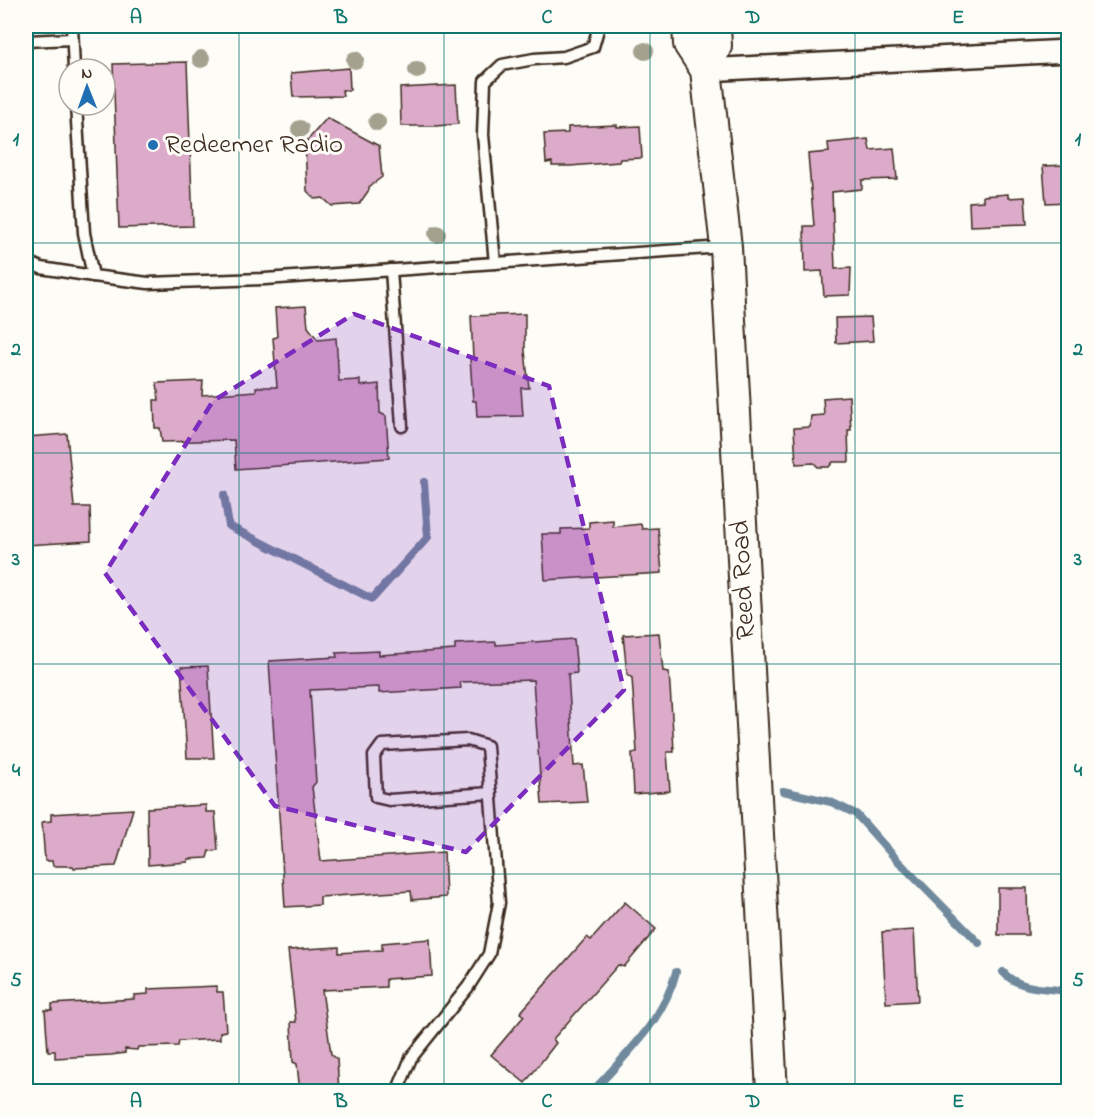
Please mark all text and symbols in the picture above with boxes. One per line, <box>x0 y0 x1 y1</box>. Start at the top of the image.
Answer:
text: A <box>130 4 142 33</box>
text: B <box>333 4 348 33</box>
text: C <box>542 4 553 33</box>
text: D <box>745 4 760 33</box>
text: E <box>952 4 964 33</box>
north arrow <box>57 57 117 117</box>
text: N <box>81 62 93 86</box>
text: 1 <box>13 126 20 155</box>
place label: Redeemer Radio <box>165 126 343 165</box>
text: 1 <box>1075 126 1082 155</box>
marker: Redeemer Radio <box>146 138 160 152</box>
text: 2 <box>10 336 21 365</box>
text: 2 <box>1072 336 1083 365</box>
street label: Reed Road <box>721 519 767 641</box>
text: 3 <box>11 546 20 575</box>
text: 3 <box>1073 546 1082 575</box>
text: 4 <box>12 757 21 786</box>
text: 4 <box>1074 757 1083 786</box>
text: 5 <box>10 967 22 996</box>
text: 5 <box>1072 967 1084 996</box>
text: A <box>130 1088 142 1117</box>
text: B <box>333 1088 348 1117</box>
text: C <box>542 1088 553 1117</box>
text: D <box>745 1088 760 1117</box>
text: E <box>952 1088 964 1117</box>

